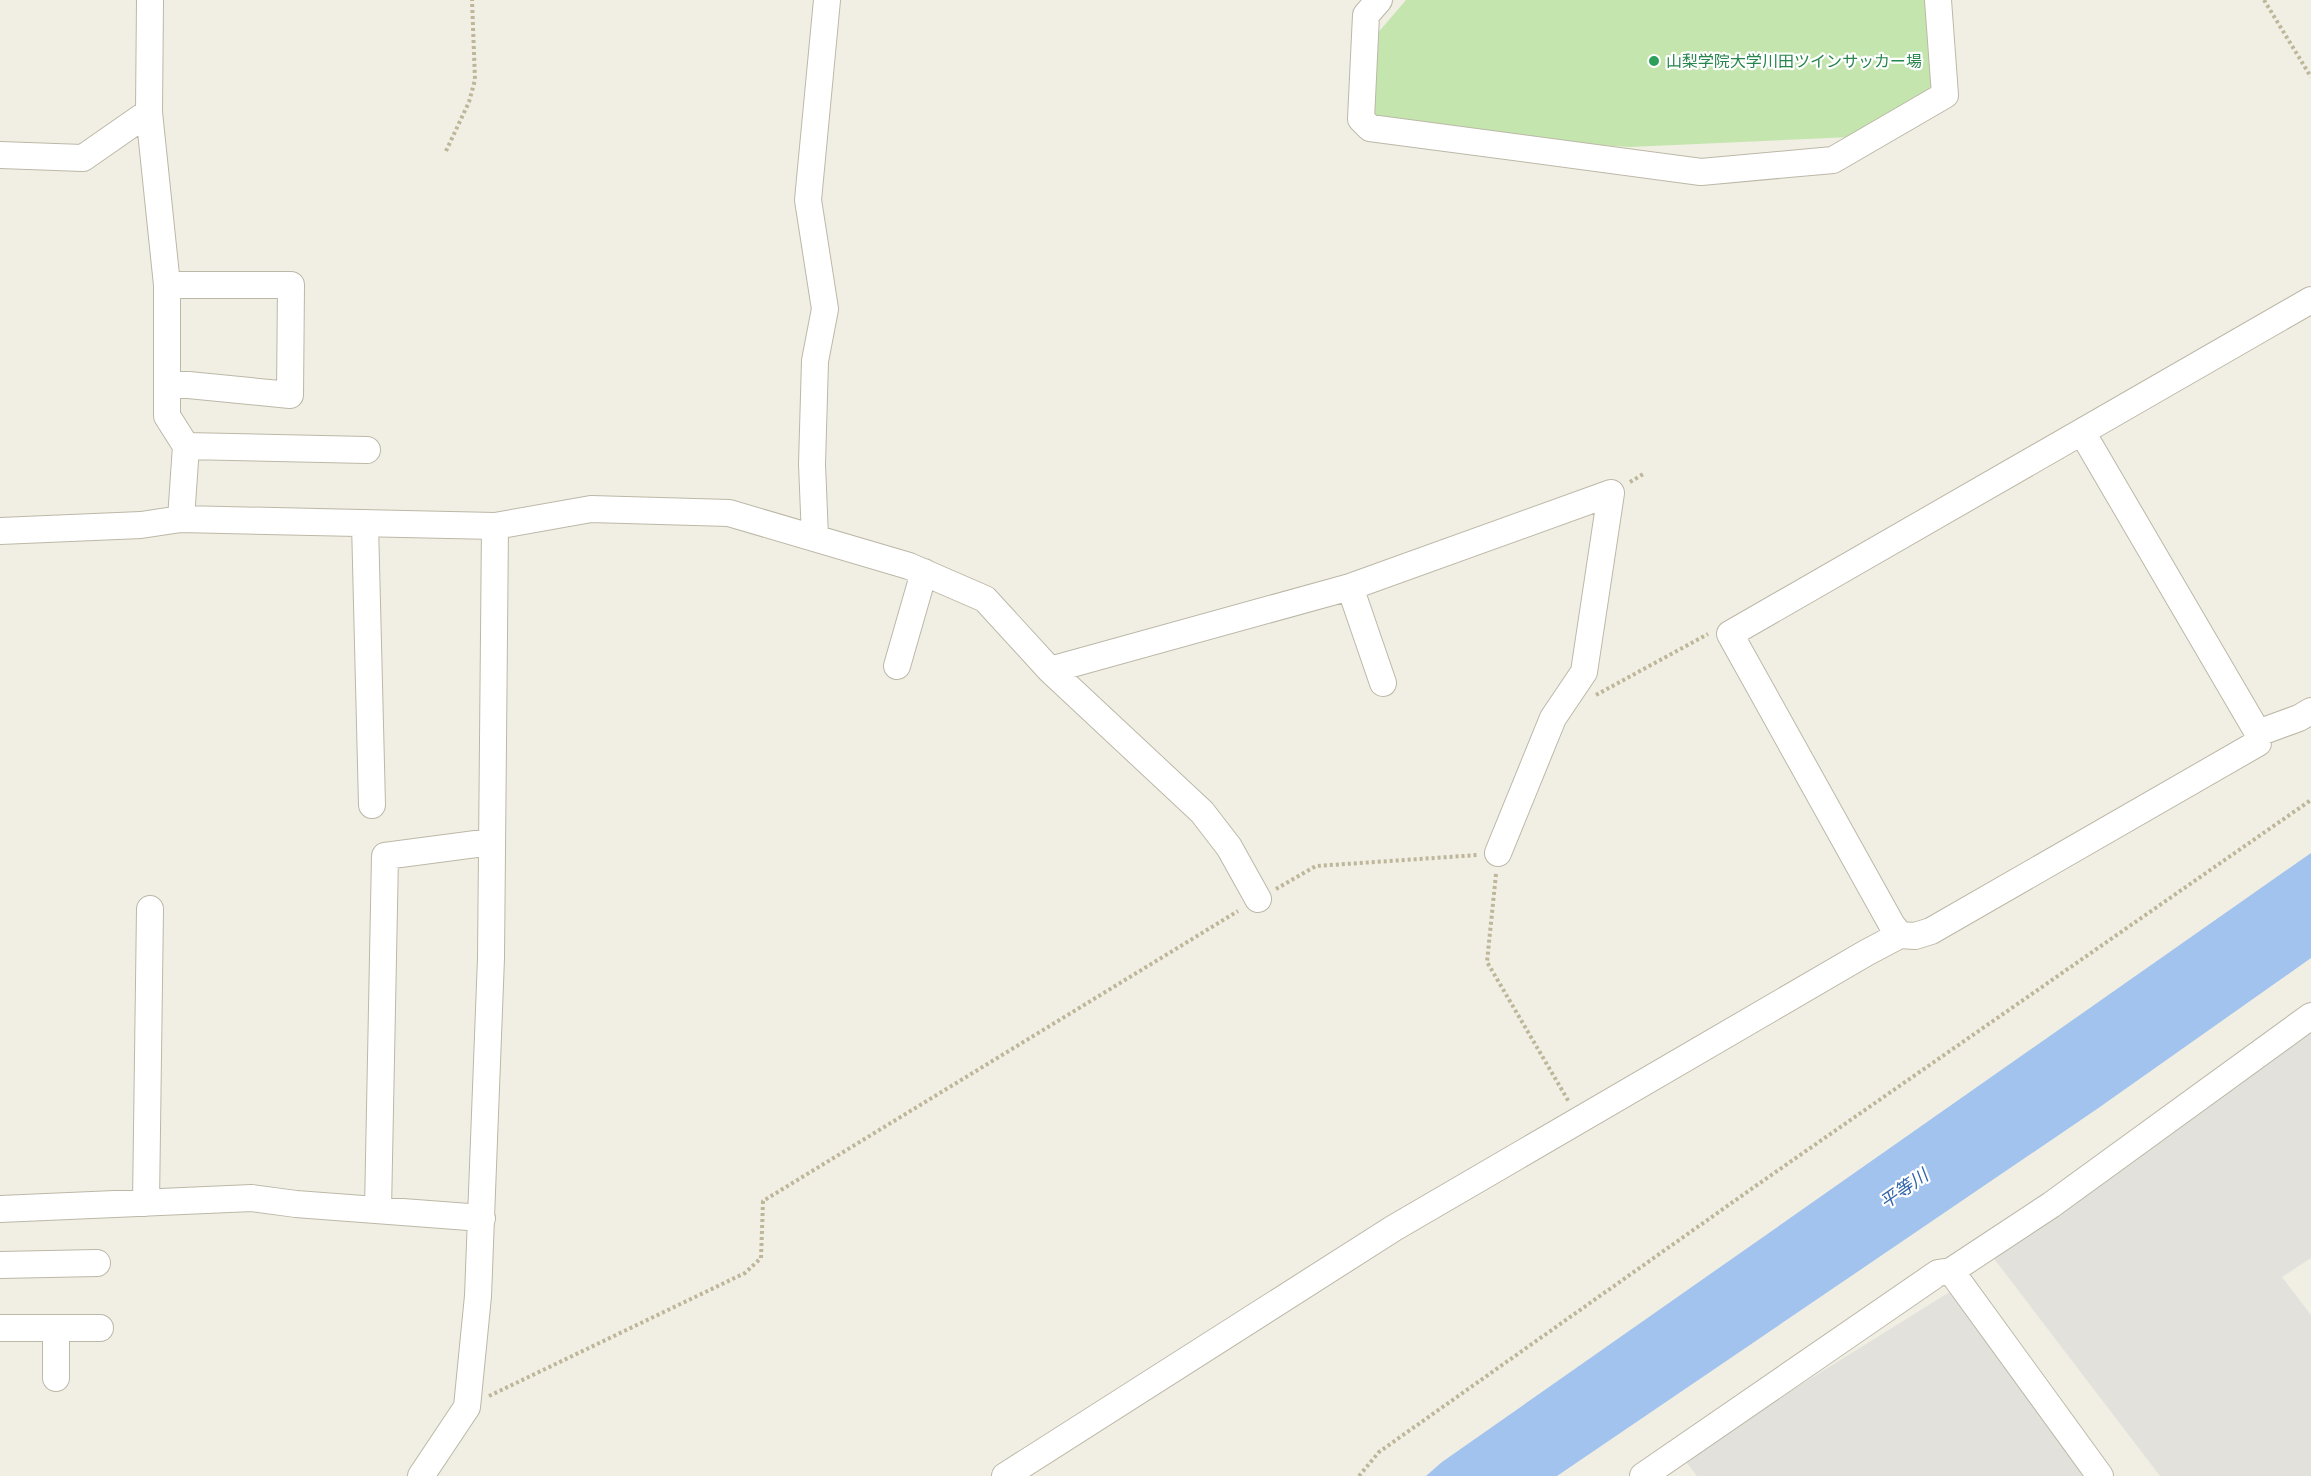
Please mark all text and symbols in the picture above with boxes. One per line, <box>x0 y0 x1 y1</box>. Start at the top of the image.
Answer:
place label: 山梨学院大学川田ツインサッカー場 <box>1666 52 1922 71</box>
marker: 山梨学院大学川田ツインサッカー場 <box>1647 54 1661 68</box>
water label: 平等川 <box>1876 1163 1933 1213</box>

